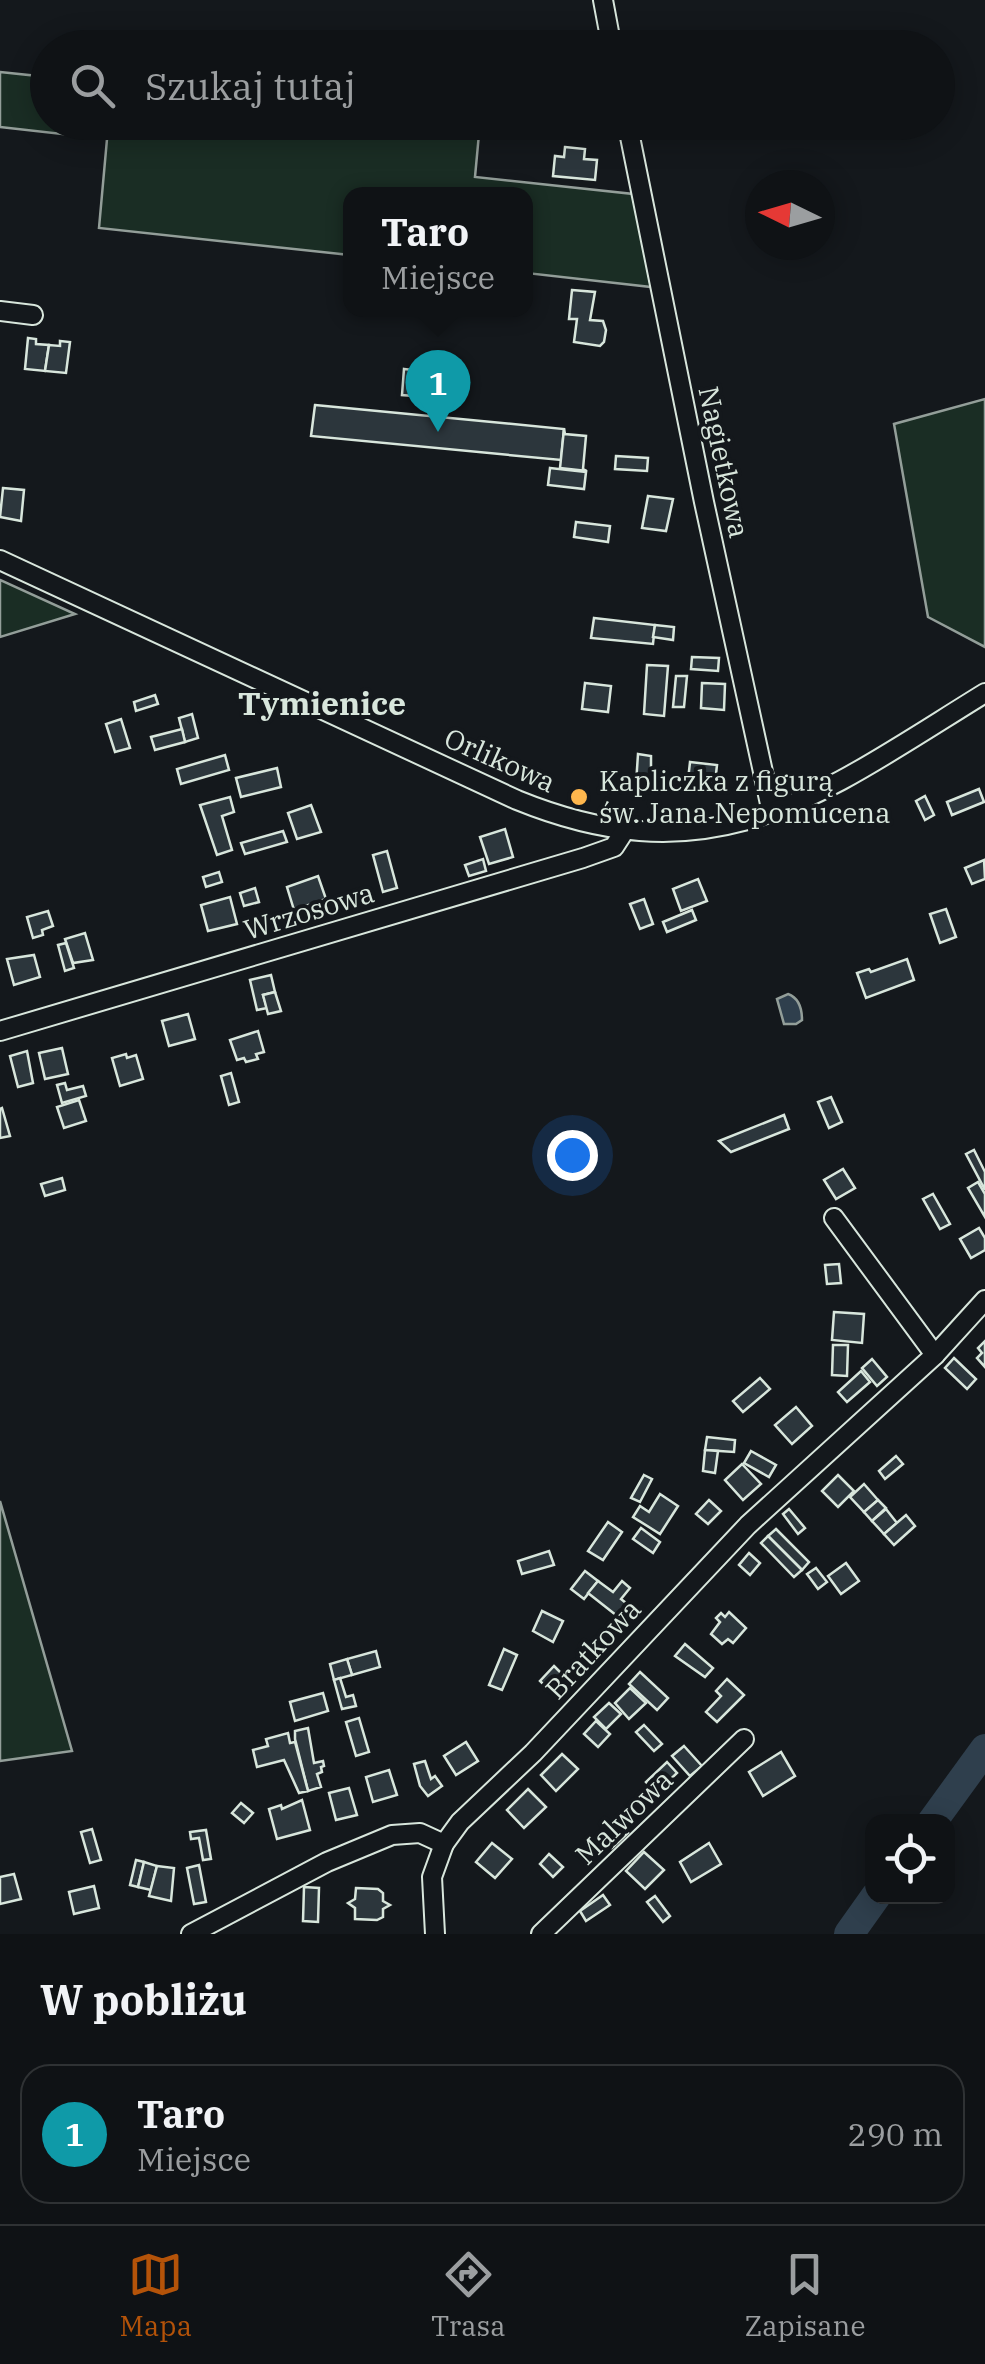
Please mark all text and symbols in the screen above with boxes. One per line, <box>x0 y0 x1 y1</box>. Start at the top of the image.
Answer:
search box <box>30 30 955 140</box>
icon: search <box>65 58 120 113</box>
text: Szukaj tutaj <box>145 61 356 110</box>
north arrow <box>745 170 835 260</box>
popup <box>343 187 533 317</box>
text: Taro <box>381 207 469 256</box>
text: Miejsce <box>381 256 495 298</box>
pin: 1 <box>406 350 470 432</box>
street label: Nagietkowa <box>690 383 759 541</box>
district label: Tymienice <box>238 682 406 724</box>
street label: Orlikowa <box>439 719 562 800</box>
place label: Kapliczka z figurą św. Jana Nepomucena <box>599 762 890 831</box>
marker: Kapliczka z figurą św. Jana Nepomucena <box>568 786 590 808</box>
street label: Wrzosowa <box>239 873 379 948</box>
your location <box>547 1130 598 1181</box>
street label: Bratkowa <box>537 1591 649 1707</box>
street label: Malwowa <box>567 1761 680 1872</box>
map controls <box>865 1814 955 1904</box>
button: locate <box>865 1814 955 1904</box>
text: W pobliżu <box>40 1972 247 2027</box>
text: Taro <box>137 2089 225 2138</box>
text: 1 <box>65 2113 84 2155</box>
text: 290 m <box>847 2113 943 2155</box>
text: Miejsce <box>137 2138 251 2180</box>
tab: Mapa <box>120 2247 192 2344</box>
tab: Trasa <box>431 2247 505 2344</box>
tab: Zapisane <box>745 2247 865 2344</box>

